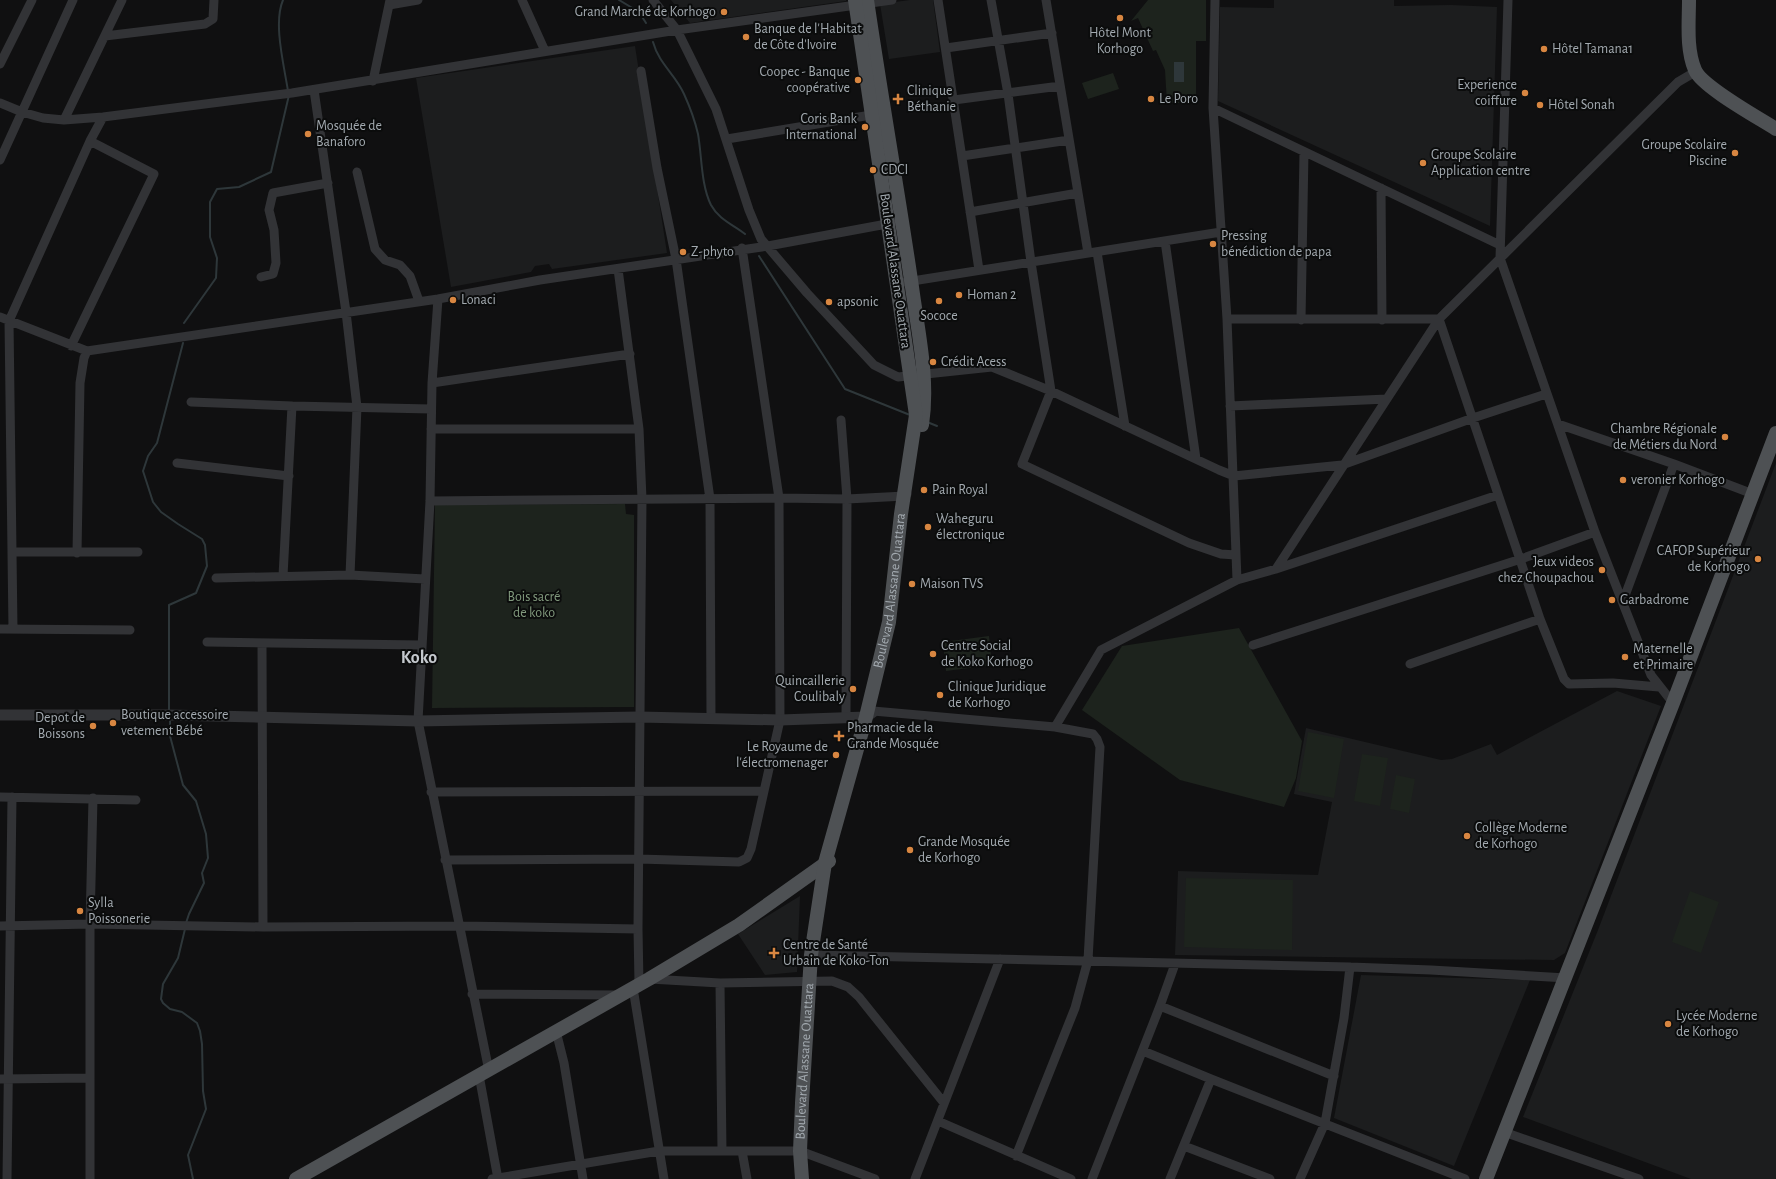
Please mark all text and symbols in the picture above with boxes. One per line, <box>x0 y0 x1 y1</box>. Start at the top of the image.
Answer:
place label: Grand Marché de Korhogo <box>575 5 716 19</box>
marker: Grand Marché de Korhogo <box>719 7 729 17</box>
marker: Hôtel Mont Korhogo <box>1115 13 1125 23</box>
place label: Banque de l'Habitat de Côte d'Ivoire <box>754 22 862 52</box>
place label: Hôtel Mont Korhogo <box>1089 26 1151 56</box>
marker: Banque de l'Habitat de Côte d'Ivoire <box>741 32 751 42</box>
place label: Hôtel Tamana1 <box>1552 42 1633 56</box>
marker: Hôtel Tamana1 <box>1539 44 1549 54</box>
place label: Coopec - Banque coopérative <box>760 65 850 95</box>
marker: Coopec - Banque coopérative <box>853 75 863 85</box>
place label: Experience coiffure <box>1457 78 1517 108</box>
place label: Clinique Béthanie <box>907 84 956 114</box>
marker: Experience coiffure <box>1520 88 1530 98</box>
place label: Le Poro <box>1159 92 1198 106</box>
marker: Clinique Béthanie <box>892 93 904 105</box>
marker: Le Poro <box>1146 94 1156 104</box>
place label: Hôtel Sonah <box>1548 98 1615 112</box>
marker: Hôtel Sonah <box>1535 100 1545 110</box>
place label: Coris Bank International <box>785 112 858 142</box>
place label: Mosquée de Banaforo <box>316 119 382 149</box>
marker: Coris Bank International <box>860 122 870 132</box>
marker: Mosquée de Banaforo <box>303 129 313 139</box>
place label: Groupe Scolaire Piscine <box>1642 138 1727 168</box>
place label: Groupe Scolaire Application centre <box>1431 148 1530 178</box>
marker: Groupe Scolaire Piscine <box>1730 148 1740 158</box>
marker: Groupe Scolaire Application centre <box>1418 158 1428 168</box>
place label: CDCI <box>881 163 908 177</box>
marker: CDCI <box>868 165 878 175</box>
street label: Boulevard Alassane Ouattara <box>877 192 913 350</box>
place label: Pressing bénédiction de papa <box>1221 229 1332 259</box>
marker: Pressing bénédiction de papa <box>1208 239 1218 249</box>
place label: Z-phyto <box>691 245 734 259</box>
marker: Z-phyto <box>678 247 688 257</box>
place label: Homan 2 <box>967 288 1016 302</box>
marker: Homan 2 <box>954 290 964 300</box>
place label: Lonaci <box>461 293 496 307</box>
marker: Lonaci <box>448 295 458 305</box>
place label: apsonic <box>837 295 879 309</box>
marker: Sococe <box>934 296 944 306</box>
marker: apsonic <box>824 297 834 307</box>
place label: Sococe <box>920 309 958 323</box>
place label: Crédit Acess <box>941 355 1006 369</box>
marker: Crédit Acess <box>928 357 938 367</box>
place label: Chambre Régionale de Métiers du Nord <box>1610 422 1717 452</box>
marker: Chambre Régionale de Métiers du Nord <box>1720 432 1730 442</box>
place label: veronier Korhogo <box>1631 473 1725 487</box>
marker: veronier Korhogo <box>1618 475 1628 485</box>
place label: Pain Royal <box>932 483 988 497</box>
marker: Pain Royal <box>919 485 929 495</box>
street label: Boulevard Alassane Ouattara <box>871 512 908 670</box>
place label: Waheguru électronique <box>936 512 1005 542</box>
marker: Waheguru électronique <box>923 522 933 532</box>
place label: CAFOP Supérieur de Korhogo <box>1657 544 1750 574</box>
marker: CAFOP Supérieur de Korhogo <box>1753 554 1763 564</box>
place label: Jeux videos chez Choupachou <box>1498 555 1594 585</box>
marker: Jeux videos chez Choupachou <box>1597 565 1607 575</box>
place label: Maison TVS <box>920 577 983 591</box>
marker: Maison TVS <box>907 579 917 589</box>
park label: Bois sacré de koko <box>508 590 561 620</box>
place label: Garbadrome <box>1620 593 1689 607</box>
marker: Garbadrome <box>1607 595 1617 605</box>
place label: Centre Social de Koko Korhogo <box>941 639 1033 669</box>
place label: Maternelle et Primaire <box>1633 642 1693 672</box>
district label: Koko <box>401 649 437 667</box>
marker: Centre Social de Koko Korhogo <box>928 649 938 659</box>
marker: Maternelle et Primaire <box>1620 652 1630 662</box>
place label: Quincaillerie Coulibaly <box>775 674 845 704</box>
place label: Clinique Juridique de Korhogo <box>948 680 1046 710</box>
marker: Quincaillerie Coulibaly <box>848 684 858 694</box>
marker: Clinique Juridique de Korhogo <box>935 690 945 700</box>
place label: Boutique accessoire vetement Bébé <box>121 708 229 738</box>
place label: Depot de Boissons <box>35 711 85 741</box>
marker: Boutique accessoire vetement Bébé <box>108 718 118 728</box>
marker: Depot de Boissons <box>88 721 98 731</box>
place label: Pharmacie de la Grande Mosquée <box>847 721 939 751</box>
marker: Pharmacie de la Grande Mosquée <box>834 731 844 741</box>
place label: Le Royaume de l'électromenager <box>736 740 828 770</box>
marker: Le Royaume de l'électromenager <box>831 750 841 760</box>
place label: Collège Moderne de Korhogo <box>1475 821 1567 851</box>
marker: Collège Moderne de Korhogo <box>1462 831 1472 841</box>
place label: Grande Mosquée de Korhogo <box>918 835 1010 865</box>
marker: Grande Mosquée de Korhogo <box>905 845 915 855</box>
place label: Sylla Poissonerie <box>88 896 150 926</box>
marker: Sylla Poissonerie <box>75 906 85 916</box>
place label: Centre de Santé Urbain de Koko-Ton <box>783 938 889 968</box>
marker: Centre de Santé Urbain de Koko-Ton <box>768 947 780 959</box>
street label: Boulevard Alassane Ouattara <box>793 982 816 1140</box>
place label: Lycée Moderne de Korhogo <box>1676 1009 1757 1039</box>
marker: Lycée Moderne de Korhogo <box>1663 1019 1673 1029</box>

